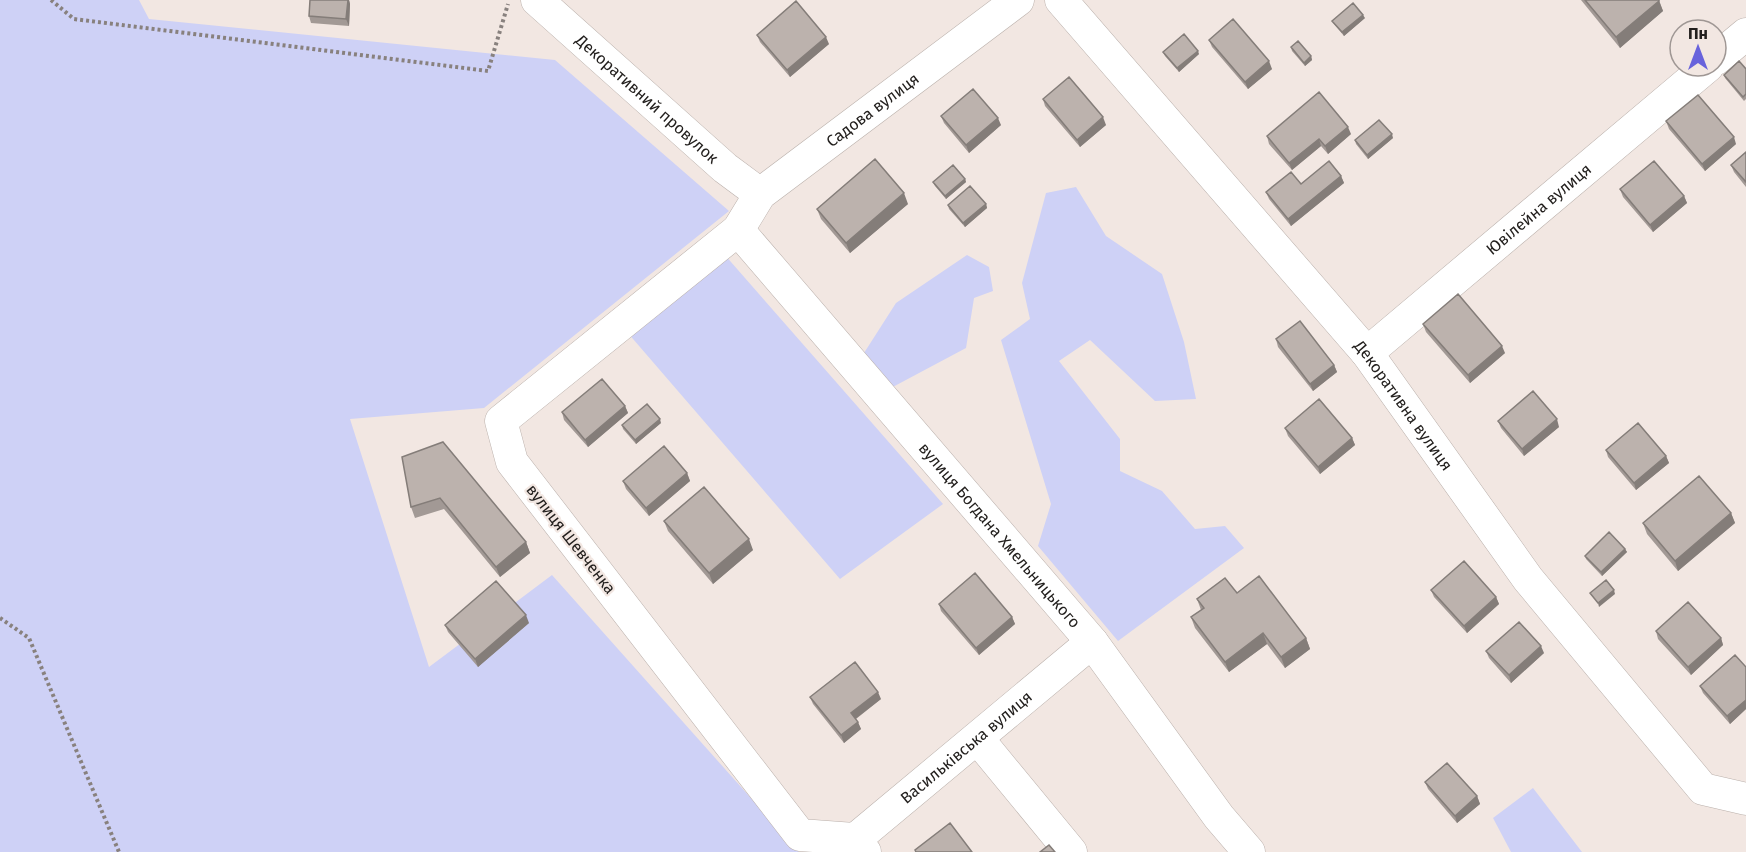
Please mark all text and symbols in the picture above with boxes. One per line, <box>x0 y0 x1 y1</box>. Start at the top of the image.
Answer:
north arrow <box>1668 18 1728 78</box>
text: Пн <box>1688 24 1708 43</box>
street label: Декоративний провулок <box>572 29 723 168</box>
street label: Садова вулиця <box>822 69 922 151</box>
street label: Ювілейна вулиця <box>1482 159 1595 258</box>
street label: Декоративна вулиця <box>1350 335 1457 474</box>
street label: вулиця Богдана Хмельницького <box>915 438 1085 631</box>
street label: вулиця Шевченка <box>522 480 620 598</box>
street label: Васильківська вулиця <box>896 687 1036 807</box>

